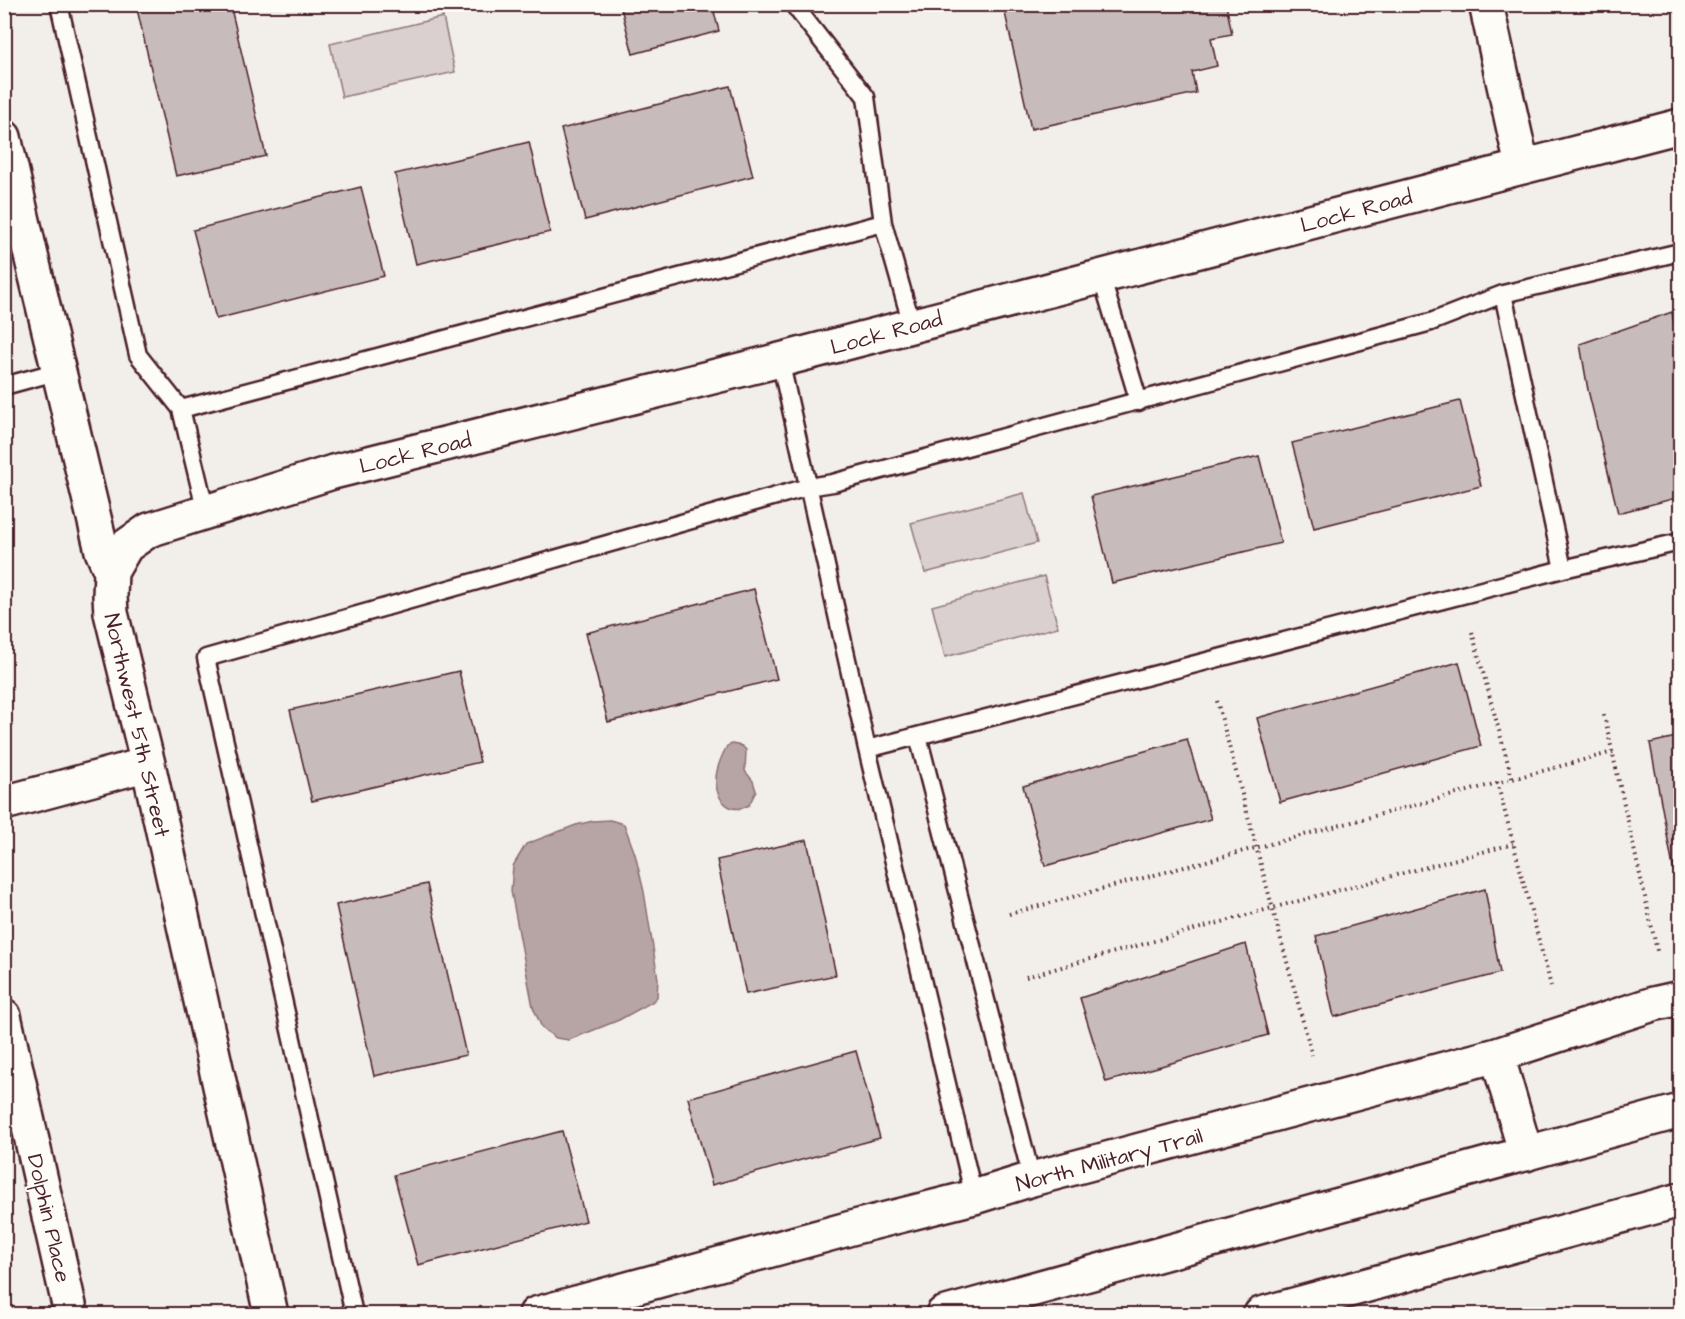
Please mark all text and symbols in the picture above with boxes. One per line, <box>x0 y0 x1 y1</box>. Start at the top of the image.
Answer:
street label: Lock Road <box>1297 182 1416 241</box>
street label: Lock Road <box>827 304 946 363</box>
street label: Lock Road <box>356 425 475 482</box>
street label: Northwest 5th Street <box>96 610 177 840</box>
street label: North Military Trail <box>1013 1121 1206 1201</box>
street label: Dolphin Place <box>19 1151 78 1286</box>

